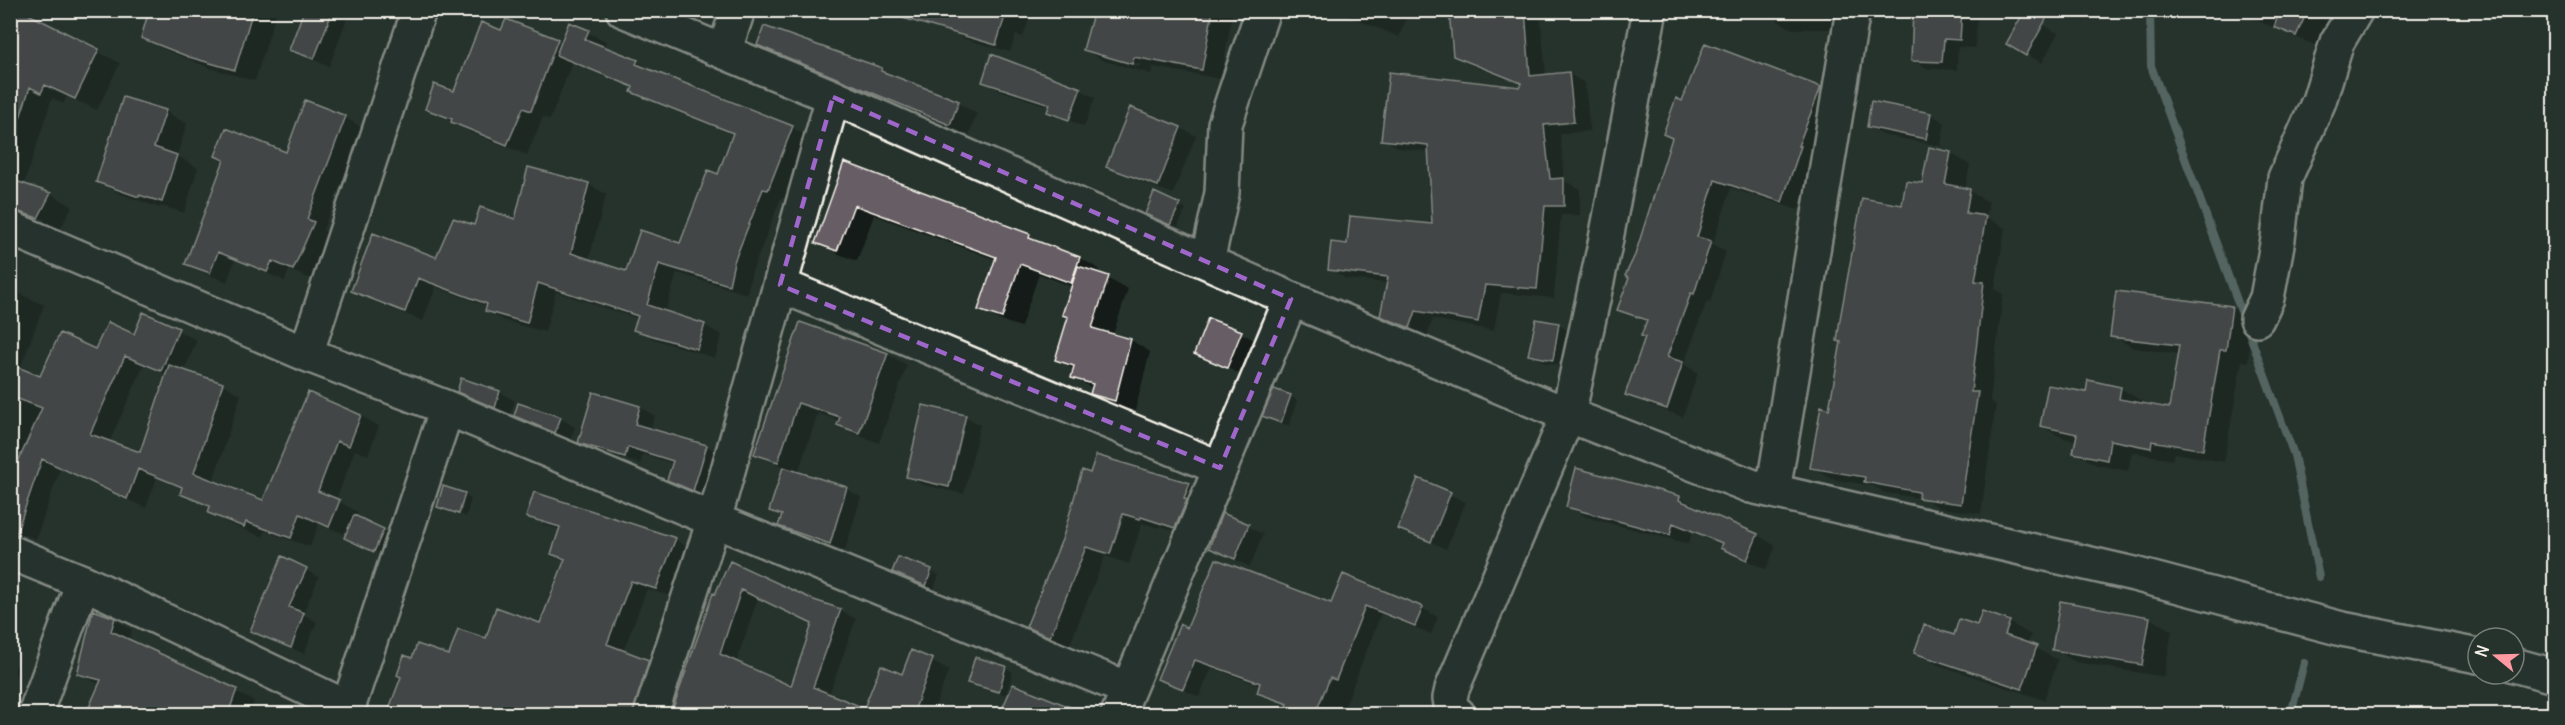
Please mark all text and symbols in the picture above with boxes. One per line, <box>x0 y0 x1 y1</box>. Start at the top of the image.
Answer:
north arrow <box>2466 626 2526 686</box>
text: N <box>2471 643 2493 660</box>

